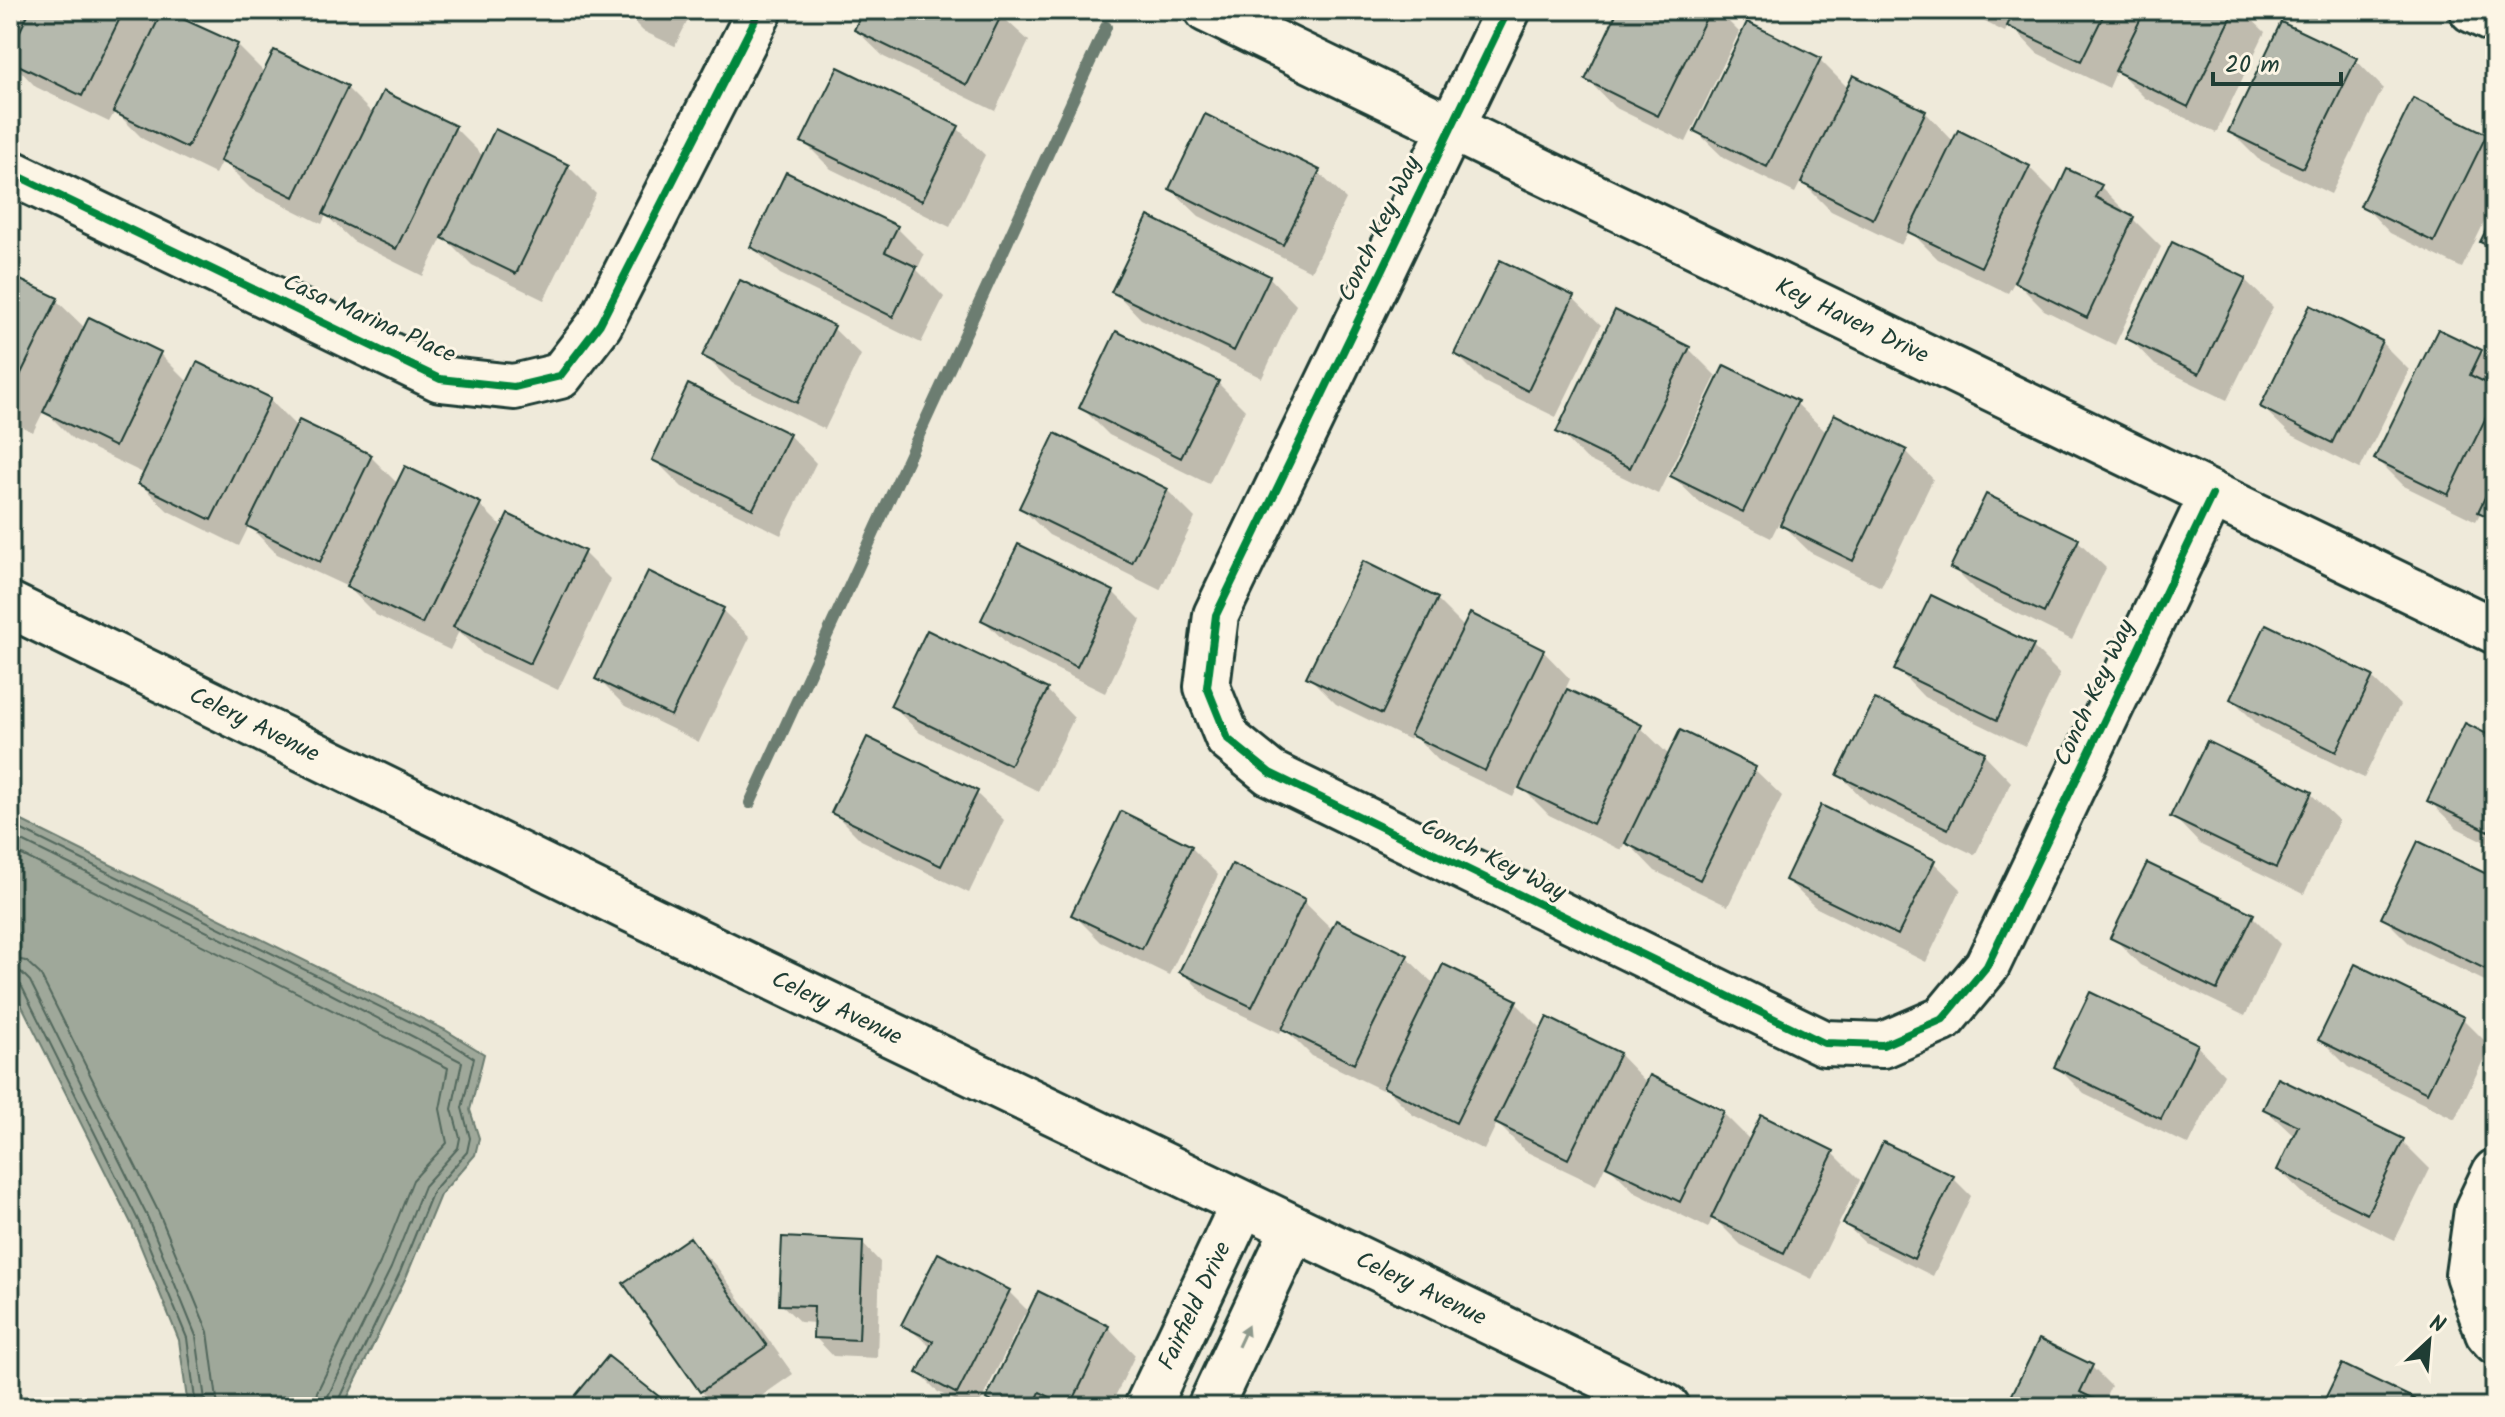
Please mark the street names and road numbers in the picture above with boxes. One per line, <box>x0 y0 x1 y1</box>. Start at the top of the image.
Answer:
street label: Conch Key Way <box>1328 149 1433 309</box>
street label: Casa Marina Place <box>276 263 462 375</box>
street label: Key Haven Drive <box>1768 267 1936 375</box>
street label: Conch Key Way <box>2044 612 2146 773</box>
street label: Celery Avenue <box>182 676 326 773</box>
street label: Conch Key Way <box>1413 808 1573 913</box>
street label: Celery Avenue <box>765 960 909 1057</box>
street label: Fairfield Drive <box>1148 1235 1242 1377</box>
street label: Celery Avenue <box>1349 1241 1493 1337</box>

